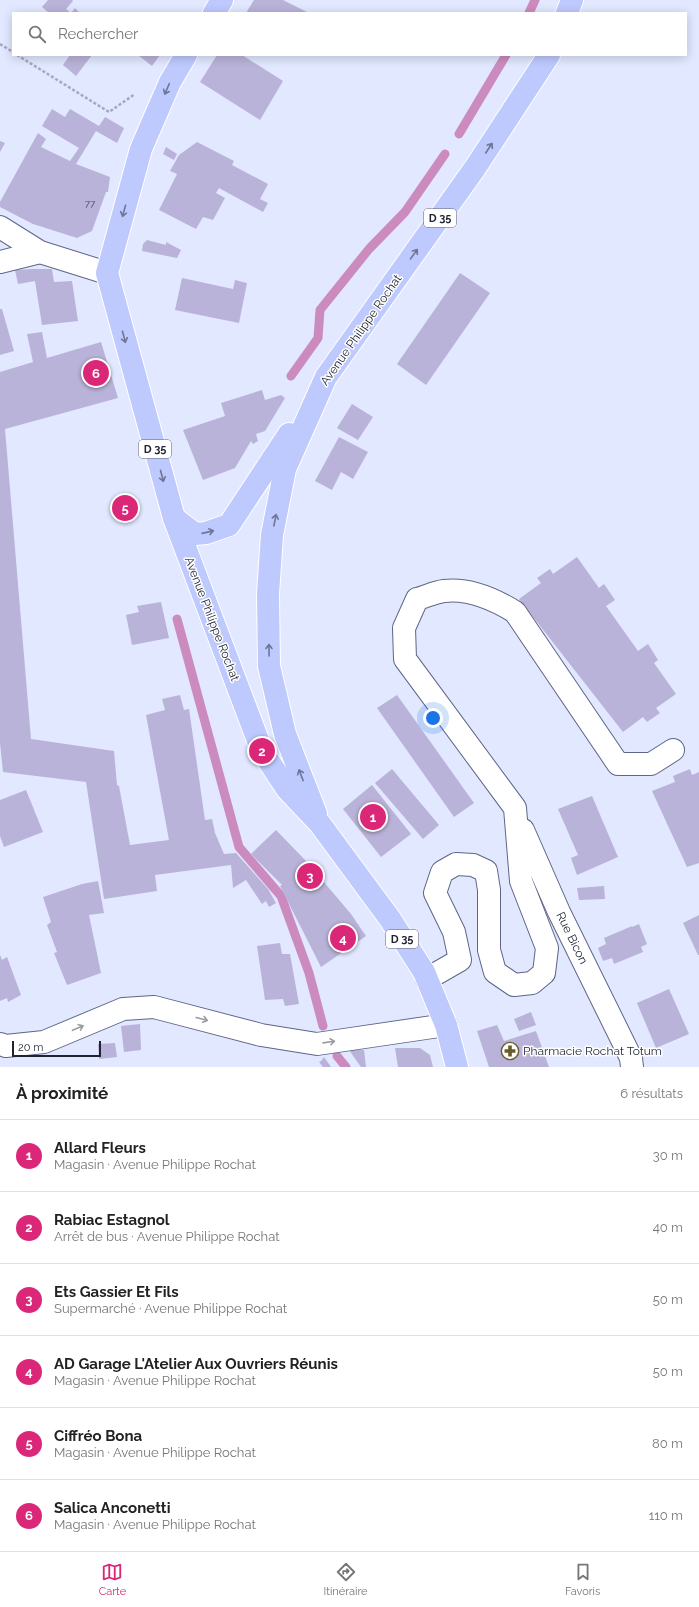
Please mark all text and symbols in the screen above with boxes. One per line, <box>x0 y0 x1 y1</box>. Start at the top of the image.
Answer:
search box <box>12 12 687 56</box>
icon: search <box>26 23 48 45</box>
text: Rechercher <box>58 25 138 43</box>
one-way arrow <box>163 83 170 95</box>
one-way arrow <box>485 142 493 154</box>
house number: 77 <box>85 198 96 209</box>
one-way arrow <box>120 205 127 218</box>
road number: D 35 <box>424 209 456 227</box>
one-way arrow <box>409 249 418 260</box>
street label: Avenue Philippe Rochat <box>317 272 405 388</box>
one-way arrow <box>121 330 128 343</box>
pin: 6 <box>83 358 109 388</box>
road number: D 35 <box>139 440 171 458</box>
one-way arrow <box>159 469 167 482</box>
pin: 5 <box>112 493 138 523</box>
one-way arrow <box>271 514 279 527</box>
one-way arrow <box>201 528 214 536</box>
street label: Avenue Philippe Rochat <box>182 555 242 683</box>
one-way arrow <box>265 644 273 657</box>
your location <box>423 708 443 728</box>
pin: 2 <box>249 736 275 766</box>
one-way arrow <box>296 770 304 782</box>
pin: 1 <box>360 802 386 832</box>
pin: 3 <box>297 861 323 891</box>
street label: Rue Bicon <box>553 910 591 966</box>
pin: 4 <box>330 923 356 953</box>
road number: D 35 <box>386 930 418 948</box>
one-way arrow <box>195 1016 208 1023</box>
one-way arrow <box>71 1024 83 1031</box>
one-way arrow <box>322 1038 335 1046</box>
scale bar <box>12 1039 101 1058</box>
text: 20 m <box>18 1041 43 1054</box>
pharmacy icon: Pharmacie Rochat Totum <box>500 1041 520 1061</box>
place label: Pharmacie Rochat Totum <box>523 1044 662 1058</box>
text: À proximité <box>16 1083 108 1103</box>
text: 6 résultats <box>620 1086 683 1101</box>
text: Allard Fleurs <box>54 1139 146 1157</box>
text: 1 <box>26 1148 32 1163</box>
text: 30 m <box>653 1148 683 1163</box>
text: Magasin · Avenue Philippe Rochat <box>54 1157 256 1172</box>
text: Rabiac Estagnol <box>54 1211 170 1229</box>
text: 2 <box>25 1220 33 1235</box>
text: 40 m <box>653 1220 683 1235</box>
text: Arrêt de bus · Avenue Philippe Rochat <box>54 1229 280 1244</box>
text: Ets Gassier Et Fils <box>54 1283 179 1301</box>
text: 3 <box>25 1292 33 1307</box>
text: 50 m <box>653 1292 683 1307</box>
text: Supermarché · Avenue Philippe Rochat <box>54 1301 287 1316</box>
text: AD Garage L'Atelier Aux Ouvriers Réunis <box>54 1355 338 1373</box>
text: 4 <box>25 1364 33 1379</box>
text: 50 m <box>653 1364 683 1379</box>
text: Magasin · Avenue Philippe Rochat <box>54 1373 256 1388</box>
text: Ciffréo Bona <box>54 1427 142 1445</box>
text: 5 <box>25 1436 33 1451</box>
text: 80 m <box>652 1436 683 1451</box>
text: Magasin · Avenue Philippe Rochat <box>54 1445 256 1460</box>
text: Salica Anconetti <box>54 1499 170 1517</box>
text: 6 <box>25 1508 33 1523</box>
text: 110 m <box>649 1508 683 1523</box>
text: Magasin · Avenue Philippe Rochat <box>54 1517 256 1532</box>
tab: Carte <box>99 1561 126 1598</box>
tab: Itinéraire <box>324 1561 368 1598</box>
tab: Favoris <box>565 1561 600 1598</box>

